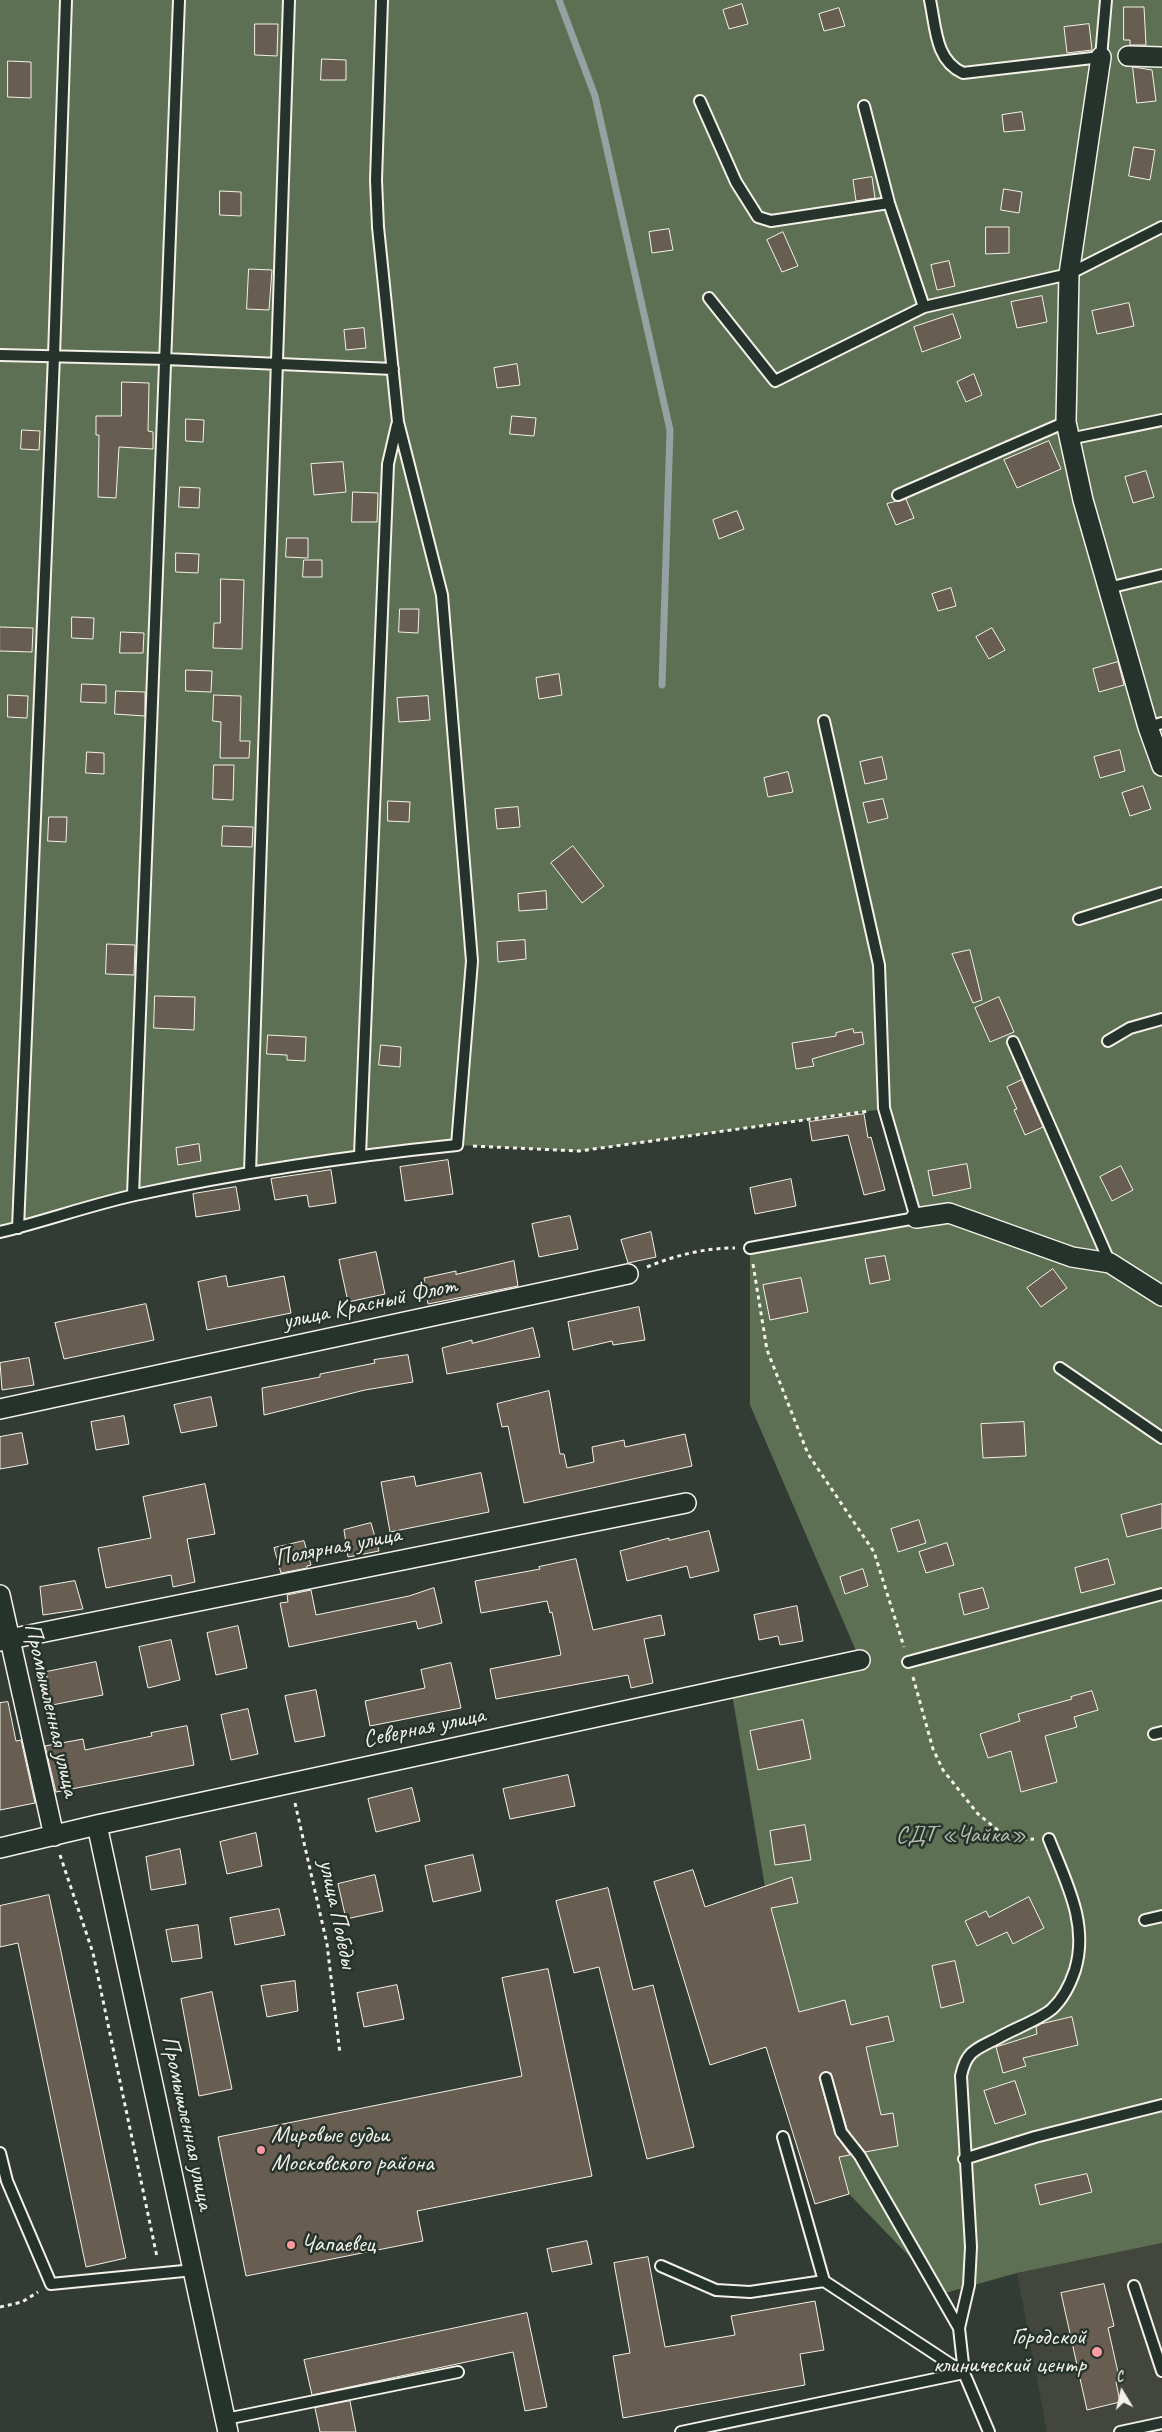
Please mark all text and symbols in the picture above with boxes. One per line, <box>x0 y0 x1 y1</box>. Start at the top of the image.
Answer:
street label: улица Красный Флот <box>280 1271 460 1337</box>
street label: Полярная улица <box>272 1521 404 1573</box>
street label: Промышленная улица <box>17 1620 85 1800</box>
street label: Северная улица <box>360 1701 488 1755</box>
park label: СДТ «Чайка» <box>896 1822 1026 1850</box>
street label: улица Победы <box>311 1857 363 1971</box>
street label: Промышленная улица <box>154 2033 220 2213</box>
place label: Мировые судьи Московского района <box>271 2122 434 2178</box>
marker: Мировые судьи Московского района <box>255 2144 267 2156</box>
place label: Чапаевец <box>301 2231 375 2259</box>
marker: Чапаевец <box>285 2239 297 2251</box>
place label: Городской клинический центр <box>933 2324 1086 2380</box>
marker: Городской клинический центр <box>1090 2345 1104 2359</box>
north arrow <box>1097 2367 1147 2417</box>
text: С <box>1115 2368 1124 2386</box>

